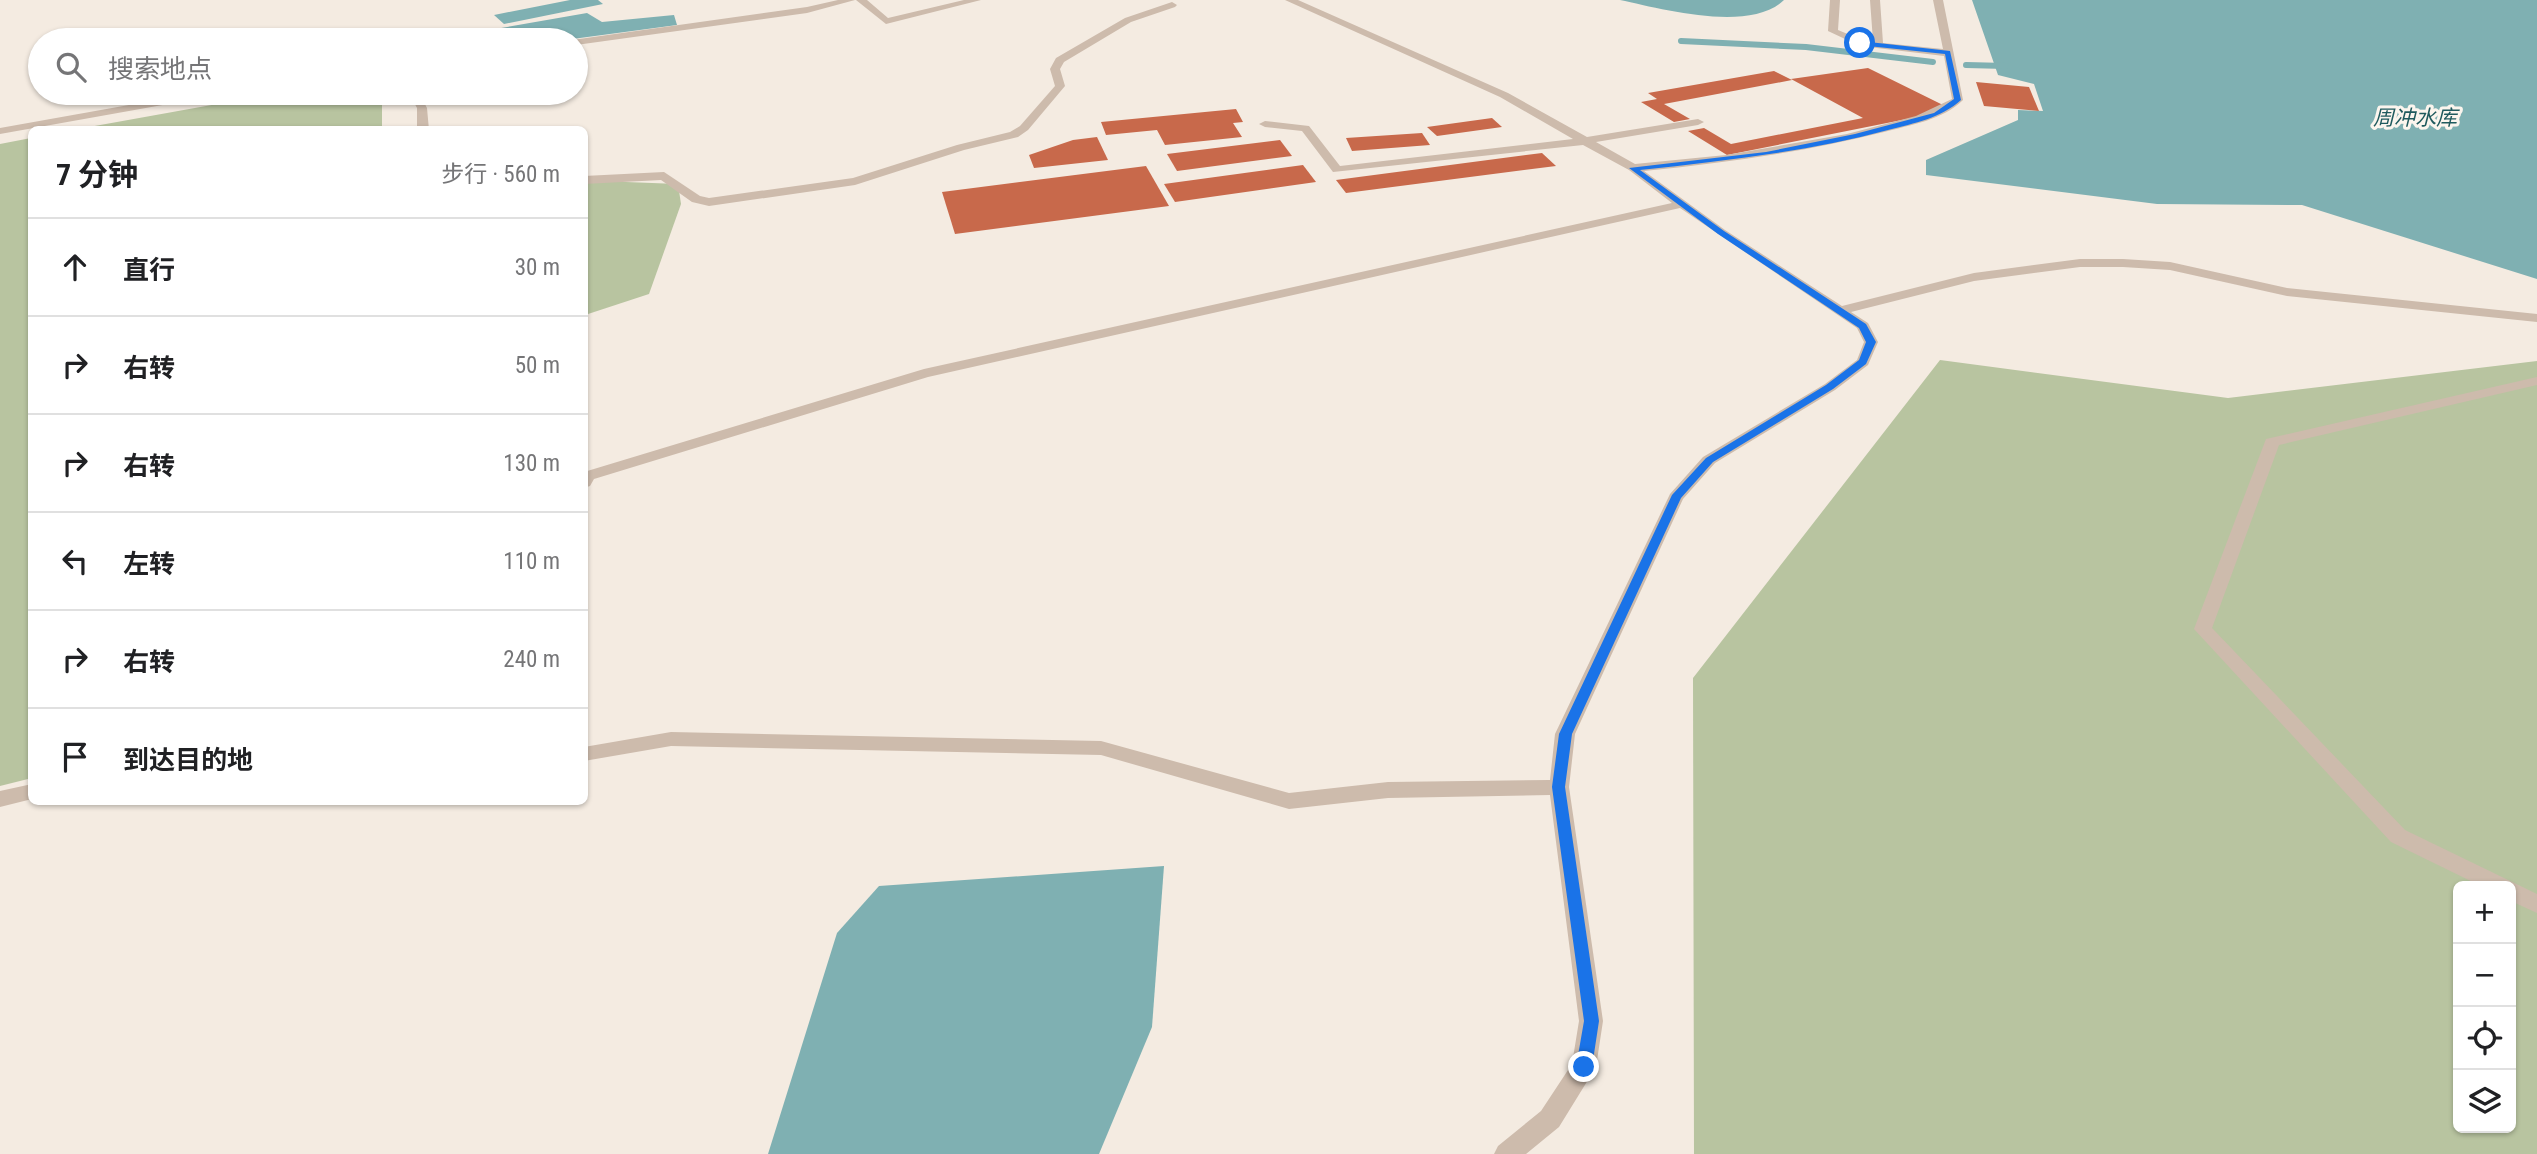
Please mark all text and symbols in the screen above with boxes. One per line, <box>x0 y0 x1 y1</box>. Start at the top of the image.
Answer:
route start <box>1844 27 1875 58</box>
search box <box>28 28 588 105</box>
icon: search <box>52 48 90 86</box>
text: 搜索地点 <box>108 54 212 84</box>
water label: 周冲水库 <box>2373 106 2460 130</box>
text: 7 分钟 <box>56 157 138 192</box>
text: 步行 · 560 m <box>441 161 560 188</box>
icon: ahead <box>56 248 94 286</box>
text: 30 m <box>515 254 560 281</box>
text: 直行 <box>123 255 175 285</box>
icon: right <box>56 346 94 384</box>
text: 50 m <box>515 352 560 379</box>
text: 右转 <box>123 353 175 383</box>
icon: right <box>56 444 94 482</box>
text: 130 m <box>503 450 560 477</box>
text: 右转 <box>123 451 175 481</box>
icon: left <box>56 542 94 580</box>
text: 110 m <box>503 548 560 575</box>
text: 左转 <box>123 549 175 579</box>
icon: right <box>56 640 94 678</box>
text: 240 m <box>503 646 560 673</box>
text: 右转 <box>123 647 175 677</box>
icon: arrive <box>56 738 94 776</box>
text: 到达目的地 <box>123 745 253 775</box>
map controls <box>2453 881 2516 1133</box>
button: + <box>2453 881 2516 944</box>
button: − <box>2453 944 2516 1007</box>
button: locate <box>2453 1007 2516 1070</box>
route end <box>1568 1051 1599 1082</box>
button: layers <box>2453 1070 2516 1133</box>

